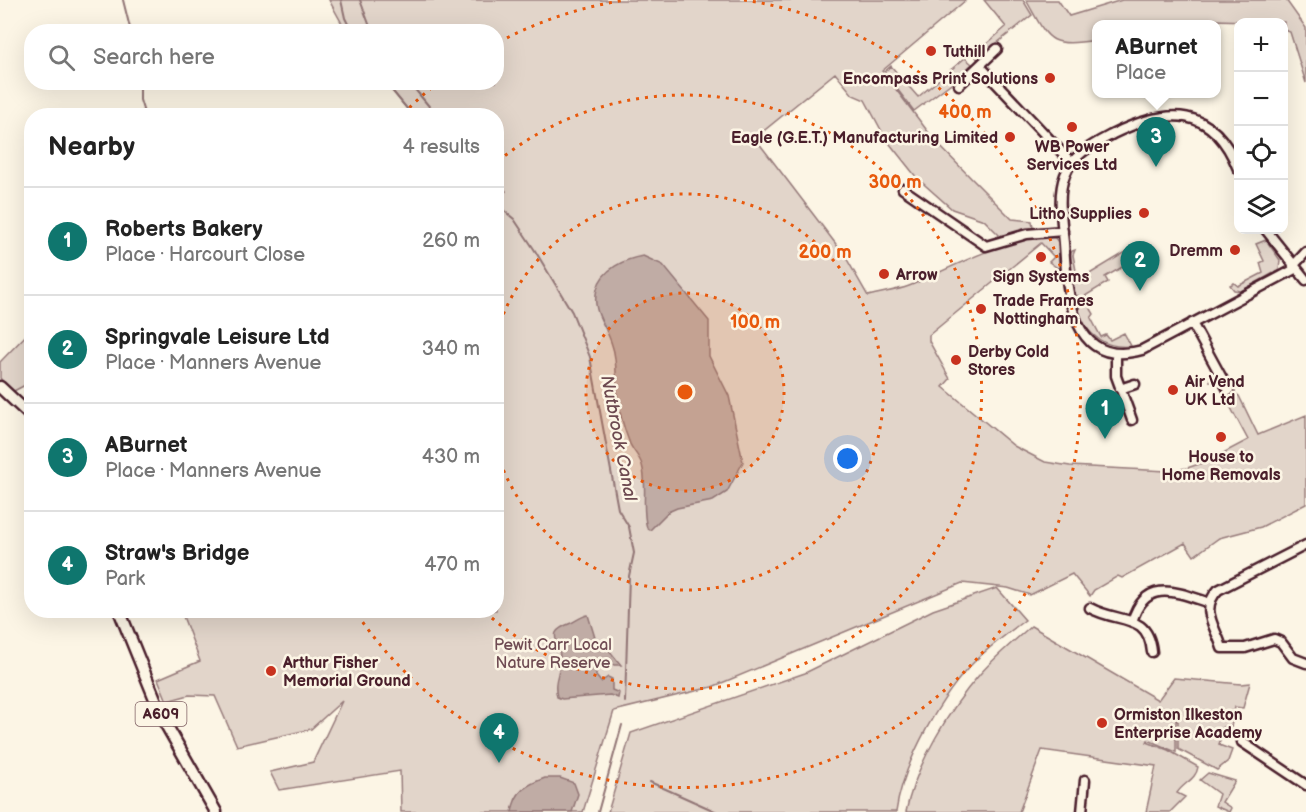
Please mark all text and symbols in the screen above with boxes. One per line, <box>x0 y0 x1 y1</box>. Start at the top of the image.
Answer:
map controls <box>1234 18 1288 234</box>
button: + <box>1234 18 1288 72</box>
popup <box>1092 20 1221 98</box>
search box <box>24 24 504 90</box>
text: ABurnet <box>1115 34 1198 61</box>
icon: search <box>45 41 78 74</box>
place label: Tuthill <box>943 43 986 62</box>
text: Search here <box>93 44 215 71</box>
marker: Tuthill <box>924 44 938 58</box>
text: Place <box>1115 61 1166 85</box>
place label: Encompass Print Solutions <box>843 70 1038 89</box>
marker: Encompass Print Solutions <box>1043 71 1057 85</box>
button: − <box>1234 72 1288 126</box>
text: 400 m <box>938 102 992 123</box>
pin: 3 <box>1136 118 1176 167</box>
marker: WB Power Services Ltd <box>1065 120 1079 134</box>
button: locate <box>1234 126 1288 180</box>
place label: Eagle (G.E.T.) Manufacturing Limited <box>731 129 998 148</box>
marker: Eagle (G.E.T.) Manufacturing Limited <box>1003 130 1017 144</box>
text: Nearby <box>48 132 135 163</box>
text: 4 results <box>402 135 480 159</box>
place label: WB Power Services Ltd <box>1027 138 1117 175</box>
text: 300 m <box>868 172 922 193</box>
button: layers <box>1234 180 1288 234</box>
place label: Litho Supplies <box>1029 205 1132 224</box>
marker: Litho Supplies <box>1137 206 1151 220</box>
text: Roberts Bakery <box>105 216 263 243</box>
text: 1 <box>63 229 72 253</box>
text: 260 m <box>422 229 480 253</box>
text: 200 m <box>798 242 852 263</box>
pin: 2 <box>1120 242 1160 291</box>
place label: Dremm <box>1169 242 1223 261</box>
text: Place · Harcourt Close <box>105 243 305 267</box>
marker: Dremm <box>1228 243 1242 257</box>
marker: Sign Systems <box>1034 250 1048 264</box>
place label: Arrow <box>895 266 938 285</box>
marker: Arrow <box>877 267 891 281</box>
place label: Sign Systems <box>993 268 1089 287</box>
place label: Trade Frames Nottingham <box>993 292 1094 329</box>
marker: Trade Frames Nottingham <box>974 302 988 316</box>
text: 100 m <box>730 312 780 333</box>
text: Springvale Leisure Ltd <box>105 324 330 351</box>
text: 2 <box>62 337 73 361</box>
text: 340 m <box>422 337 480 361</box>
place label: Derby Cold Stores <box>968 343 1049 380</box>
text: Place · Manners Avenue <box>105 351 321 375</box>
marker: Derby Cold Stores <box>949 353 963 367</box>
water label: Nutbrook Canal <box>596 373 641 504</box>
place label: Air Vend UK Ltd <box>1184 373 1245 410</box>
centre of rings <box>675 382 695 402</box>
marker: Air Vend UK Ltd <box>1166 383 1180 397</box>
pin: 1 <box>1086 390 1124 439</box>
marker: House to Home Removals <box>1214 430 1228 444</box>
text: ABurnet <box>105 432 187 459</box>
your location <box>833 444 862 473</box>
text: 3 <box>62 445 73 469</box>
text: 430 m <box>422 445 480 469</box>
place label: House to Home Removals <box>1161 448 1281 485</box>
text: Place · Manners Avenue <box>105 459 321 483</box>
text: Straw's Bridge <box>105 540 249 567</box>
text: 4 <box>62 553 73 577</box>
text: 470 m <box>424 553 480 577</box>
text: Park <box>105 567 145 591</box>
park label: Pewit Carr Local Nature Reserve <box>494 636 612 673</box>
place label: Arthur Fisher Memorial Ground <box>282 654 411 691</box>
marker: Arthur Fisher Memorial Ground <box>264 664 278 678</box>
road number: A609 <box>136 702 186 726</box>
place label: Ormiston Ilkeston Enterprise Academy <box>1114 706 1263 743</box>
pin: 4 <box>480 714 518 763</box>
marker: Ormiston Ilkeston Enterprise Academy <box>1095 716 1109 730</box>

